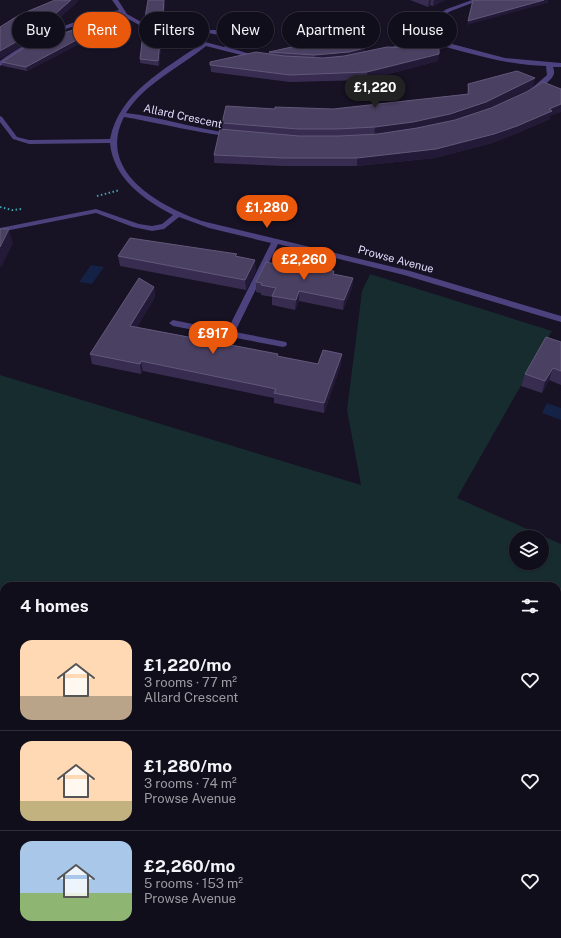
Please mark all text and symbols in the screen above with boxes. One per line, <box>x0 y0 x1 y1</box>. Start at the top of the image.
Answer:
chip: Buy <box>12 12 65 48</box>
chip: Rent <box>73 12 131 48</box>
chip: Filters <box>139 12 209 48</box>
chip: New <box>217 12 274 48</box>
chip: Apartment <box>282 12 380 48</box>
chip: House <box>388 12 457 48</box>
pin: £1,220 <box>342 75 408 109</box>
text: £1,220 <box>354 80 396 95</box>
street label: Allard Crescent <box>143 102 223 130</box>
pin: £1,280 <box>234 195 300 229</box>
text: £1,280 <box>245 200 289 215</box>
street label: Prowse Avenue <box>357 243 435 275</box>
pin: £2,260 <box>271 247 337 281</box>
text: £2,260 <box>281 252 327 267</box>
pin: £917 <box>189 321 237 355</box>
text: £917 <box>198 326 228 341</box>
map controls <box>509 530 549 570</box>
button: layers <box>509 530 549 570</box>
icon: filters <box>519 595 541 617</box>
text: 4 homes <box>20 596 89 616</box>
text: £1,220/mo <box>144 655 231 675</box>
icon: home <box>52 656 100 704</box>
icon: heart <box>519 669 541 691</box>
text: 3 rooms · 77 m² <box>144 675 237 690</box>
text: Allard Crescent <box>144 690 238 705</box>
text: £1,280/mo <box>144 756 232 776</box>
icon: home <box>52 757 100 805</box>
icon: heart <box>519 770 541 792</box>
text: 3 rooms · 74 m² <box>144 776 237 791</box>
text: Prowse Avenue <box>144 791 236 806</box>
text: £2,260/mo <box>144 856 235 876</box>
icon: home <box>52 857 100 905</box>
icon: heart <box>519 870 541 892</box>
text: 5 rooms · 153 m² <box>144 876 243 891</box>
text: Prowse Avenue <box>144 891 236 906</box>

